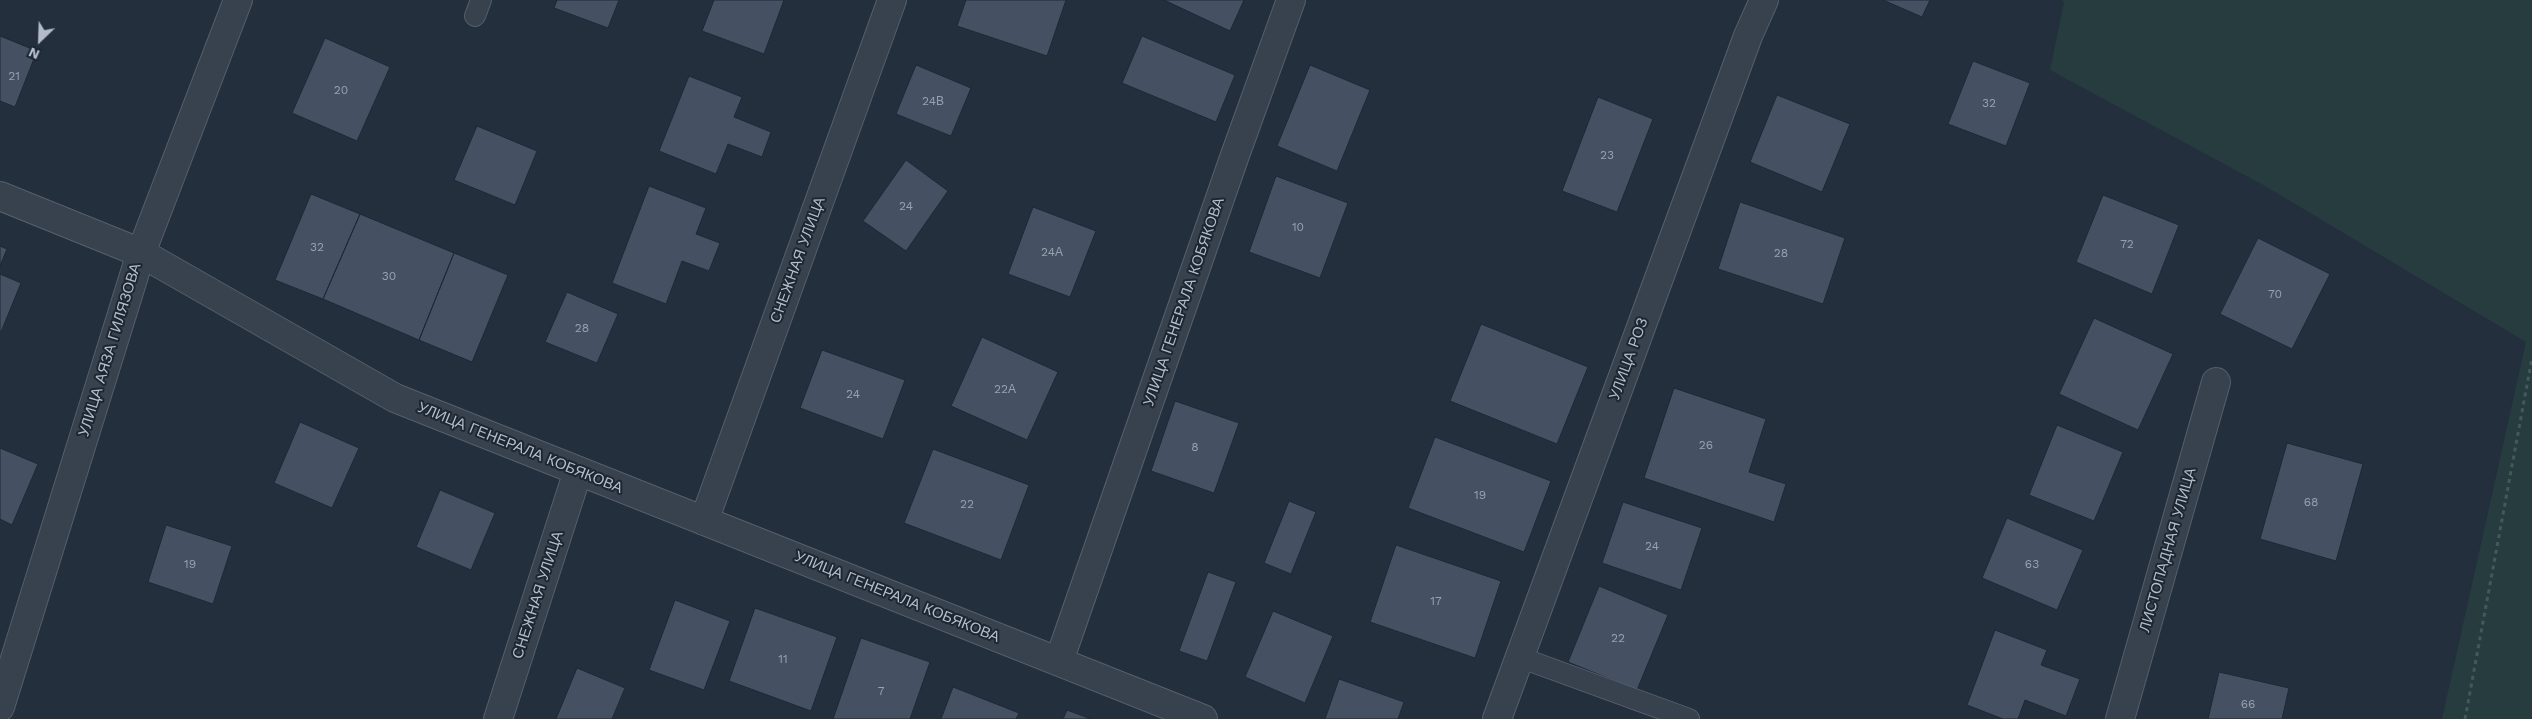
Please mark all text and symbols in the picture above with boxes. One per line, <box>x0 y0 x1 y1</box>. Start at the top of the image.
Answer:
north arrow <box>15 15 65 65</box>
text: N <box>26 44 42 63</box>
house number: 21 <box>8 69 20 83</box>
house number: 20 <box>334 83 348 97</box>
house number: 24В <box>922 94 944 108</box>
house number: 32 <box>1982 96 1996 110</box>
house number: 23 <box>1600 148 1614 162</box>
street label: СНЕЖНАЯ УЛИЦА <box>767 194 829 326</box>
street label: УЛИЦА ГЕНЕРАЛА КОБЯКОВА <box>1140 195 1228 409</box>
house number: 24 <box>899 199 913 213</box>
house number: 10 <box>1292 220 1304 234</box>
house number: 72 <box>2120 237 2134 251</box>
house number: 32 <box>310 240 324 254</box>
house number: 24А <box>1041 245 1063 259</box>
house number: 28 <box>1774 246 1788 260</box>
street label: УЛИЦА АЯЗА ГИЛЯЗОВА <box>75 261 145 439</box>
house number: 30 <box>382 269 396 283</box>
house number: 70 <box>2268 287 2282 301</box>
street label: УЛИЦА РОЗ <box>1606 315 1652 403</box>
house number: 28 <box>575 321 589 335</box>
house number: 22А <box>994 382 1016 396</box>
house number: 24 <box>846 387 860 401</box>
street label: УЛИЦА ГЕНЕРАЛА КОБЯКОВА <box>415 399 625 497</box>
house number: 26 <box>1699 438 1713 452</box>
house number: 8 <box>1191 440 1199 454</box>
street label: ЛИСТОПАДНАЯ УЛИЦА <box>2136 466 2200 634</box>
house number: 19 <box>1474 488 1486 502</box>
house number: 68 <box>2304 495 2318 509</box>
house number: 22 <box>960 497 974 511</box>
street label: СНЕЖНАЯ УЛИЦА <box>509 529 567 661</box>
house number: 24 <box>1645 539 1659 553</box>
street label: УЛИЦА ГЕНЕРАЛА КОБЯКОВА <box>792 548 1002 646</box>
house number: 19 <box>184 557 196 571</box>
house number: 63 <box>2025 557 2039 571</box>
house number: 17 <box>1430 594 1442 608</box>
house number: 22 <box>1611 631 1625 645</box>
house number: 11 <box>778 652 788 666</box>
house number: 7 <box>878 684 884 698</box>
house number: 66 <box>2241 697 2255 711</box>

